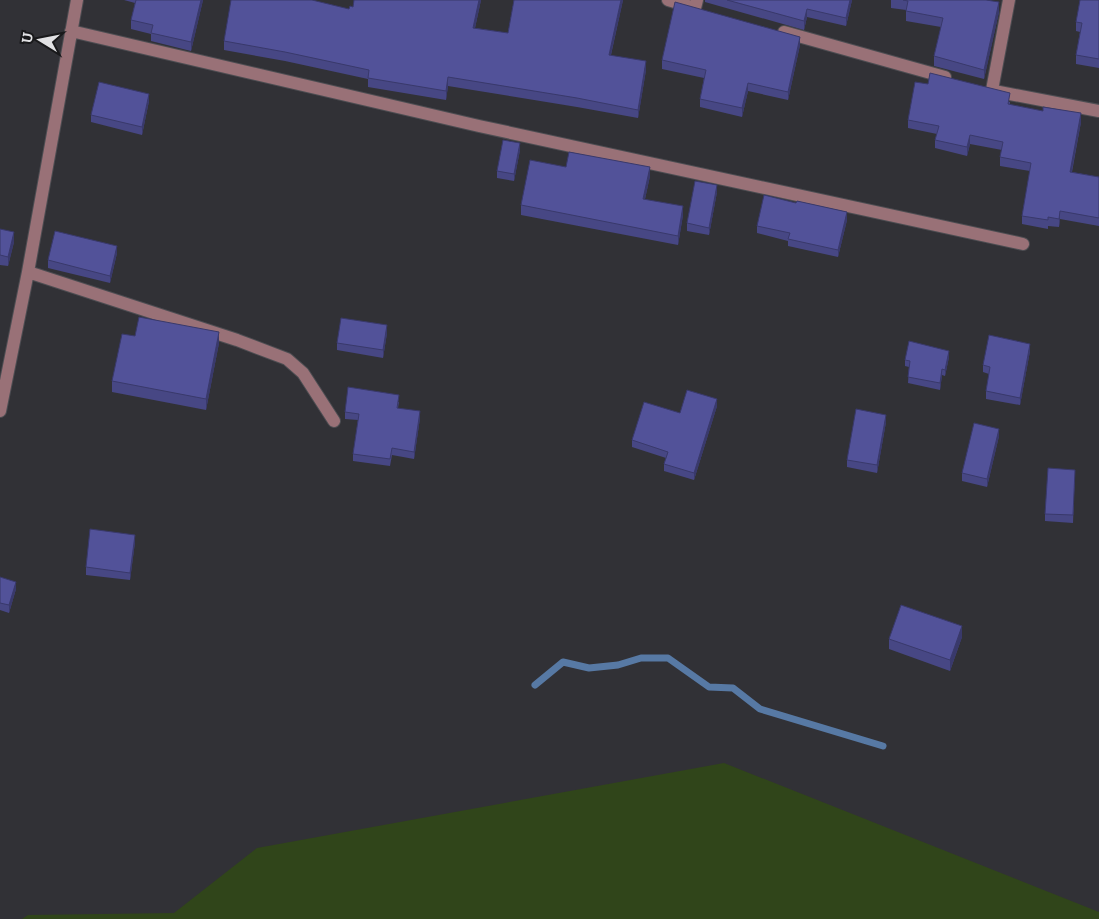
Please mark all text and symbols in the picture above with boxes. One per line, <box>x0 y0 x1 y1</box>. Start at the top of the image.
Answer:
north arrow <box>15 15 65 65</box>
text: U <box>18 31 37 44</box>

